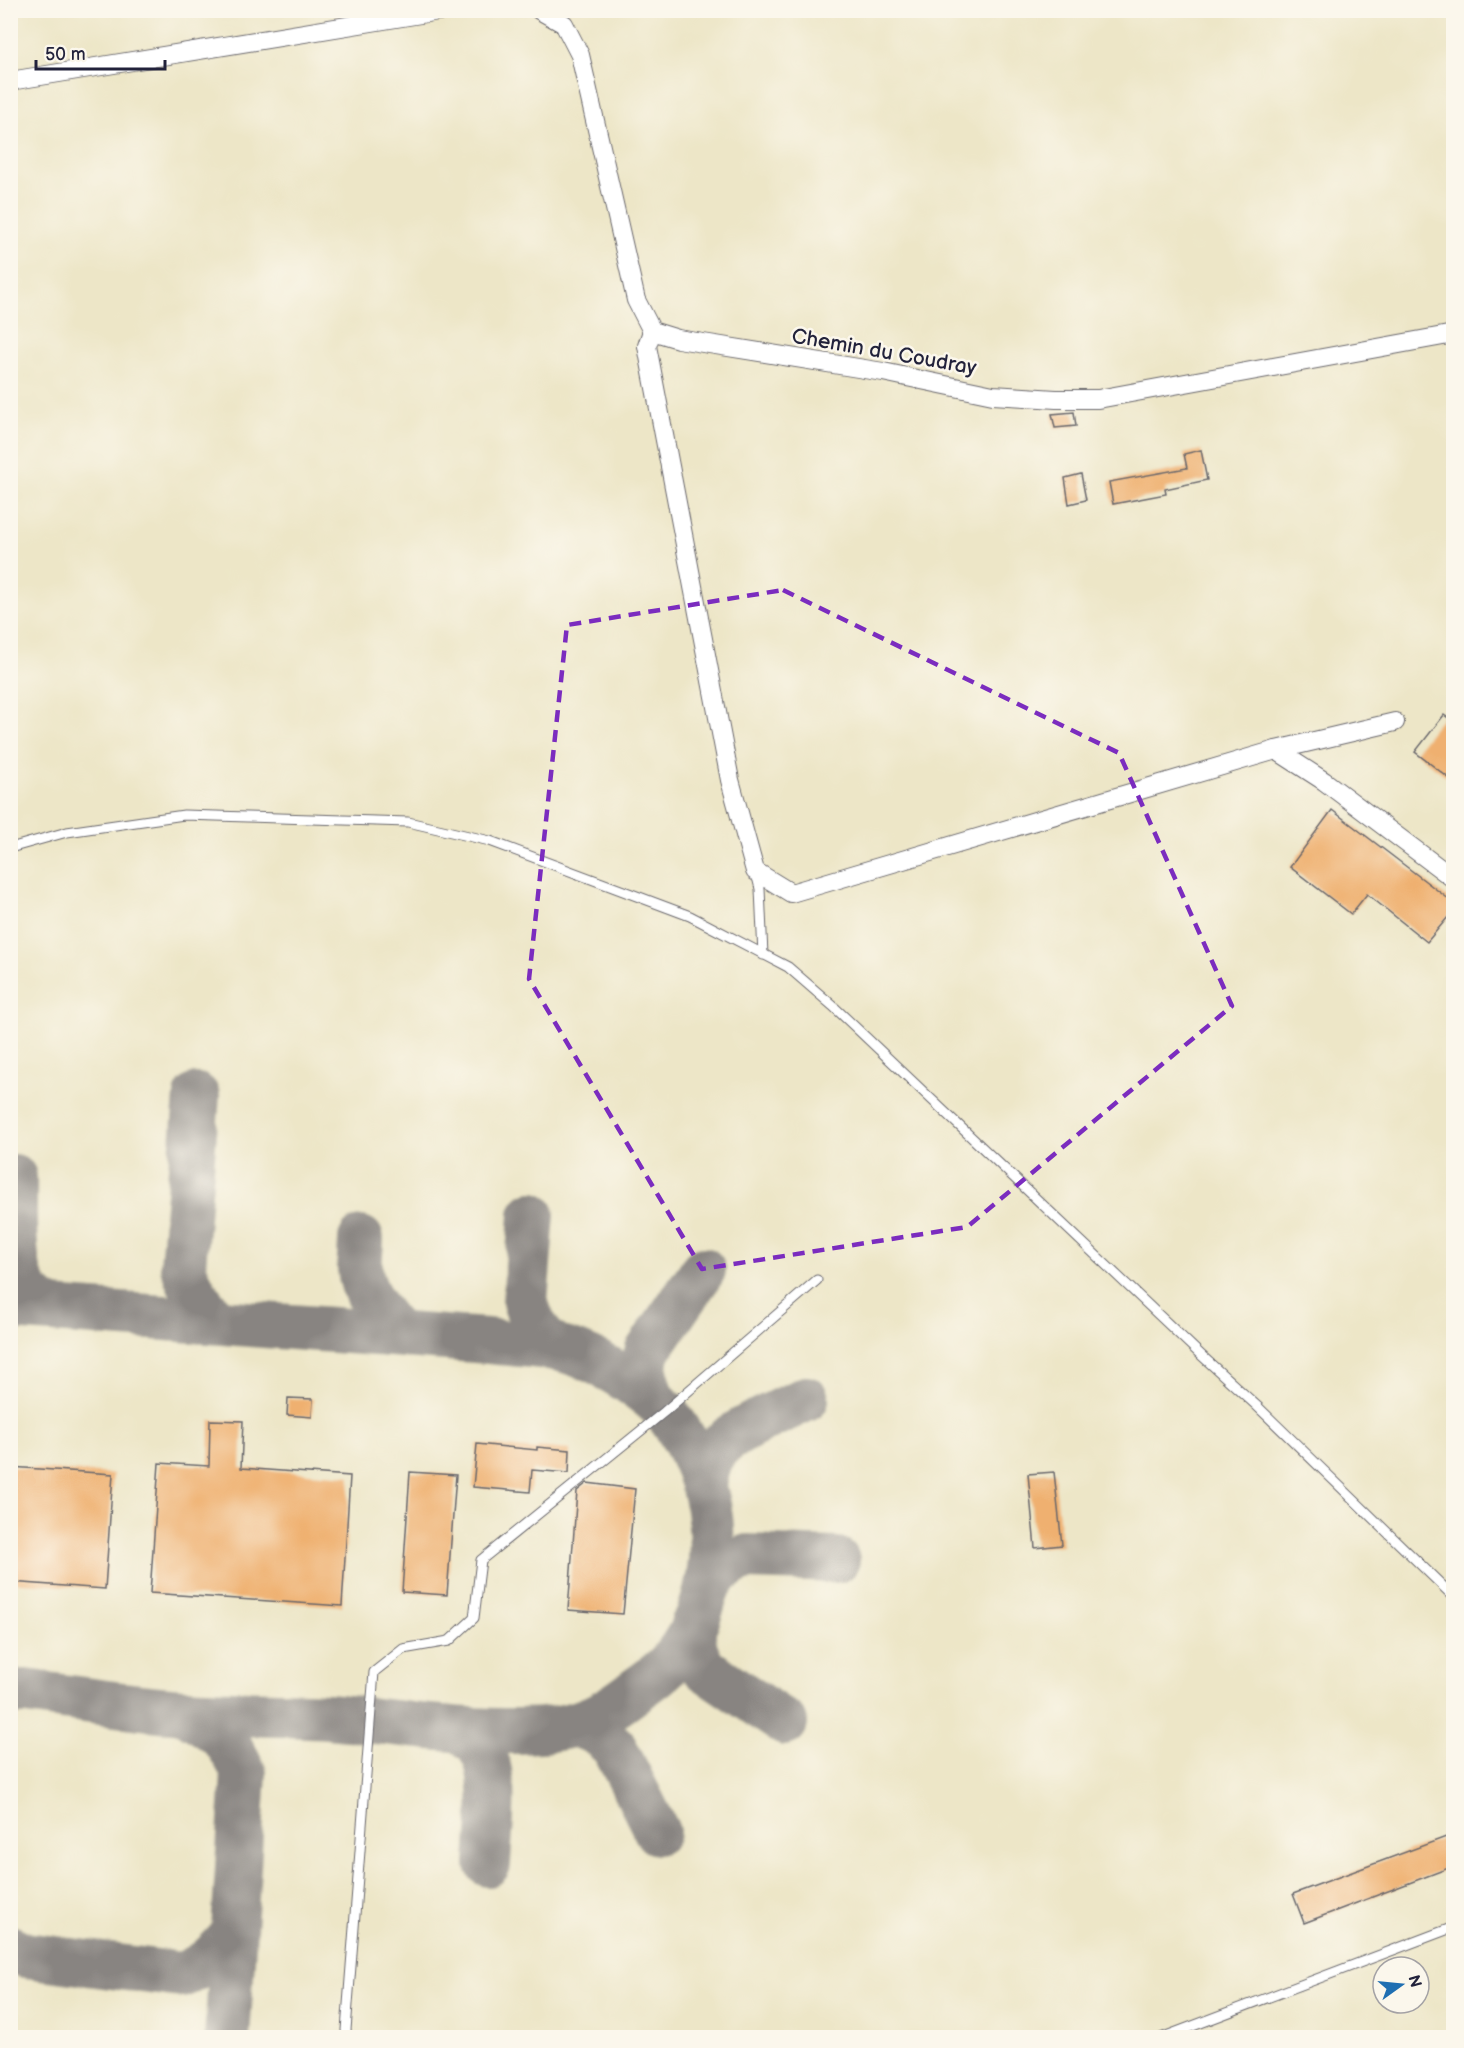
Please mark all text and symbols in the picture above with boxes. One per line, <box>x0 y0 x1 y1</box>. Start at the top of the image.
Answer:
scale bar <box>36 33 165 71</box>
text: 50 m <box>45 44 86 65</box>
street label: Chemin du Coudray <box>790 323 979 381</box>
north arrow <box>1371 1955 1431 2015</box>
text: N <box>1403 1973 1425 1990</box>

